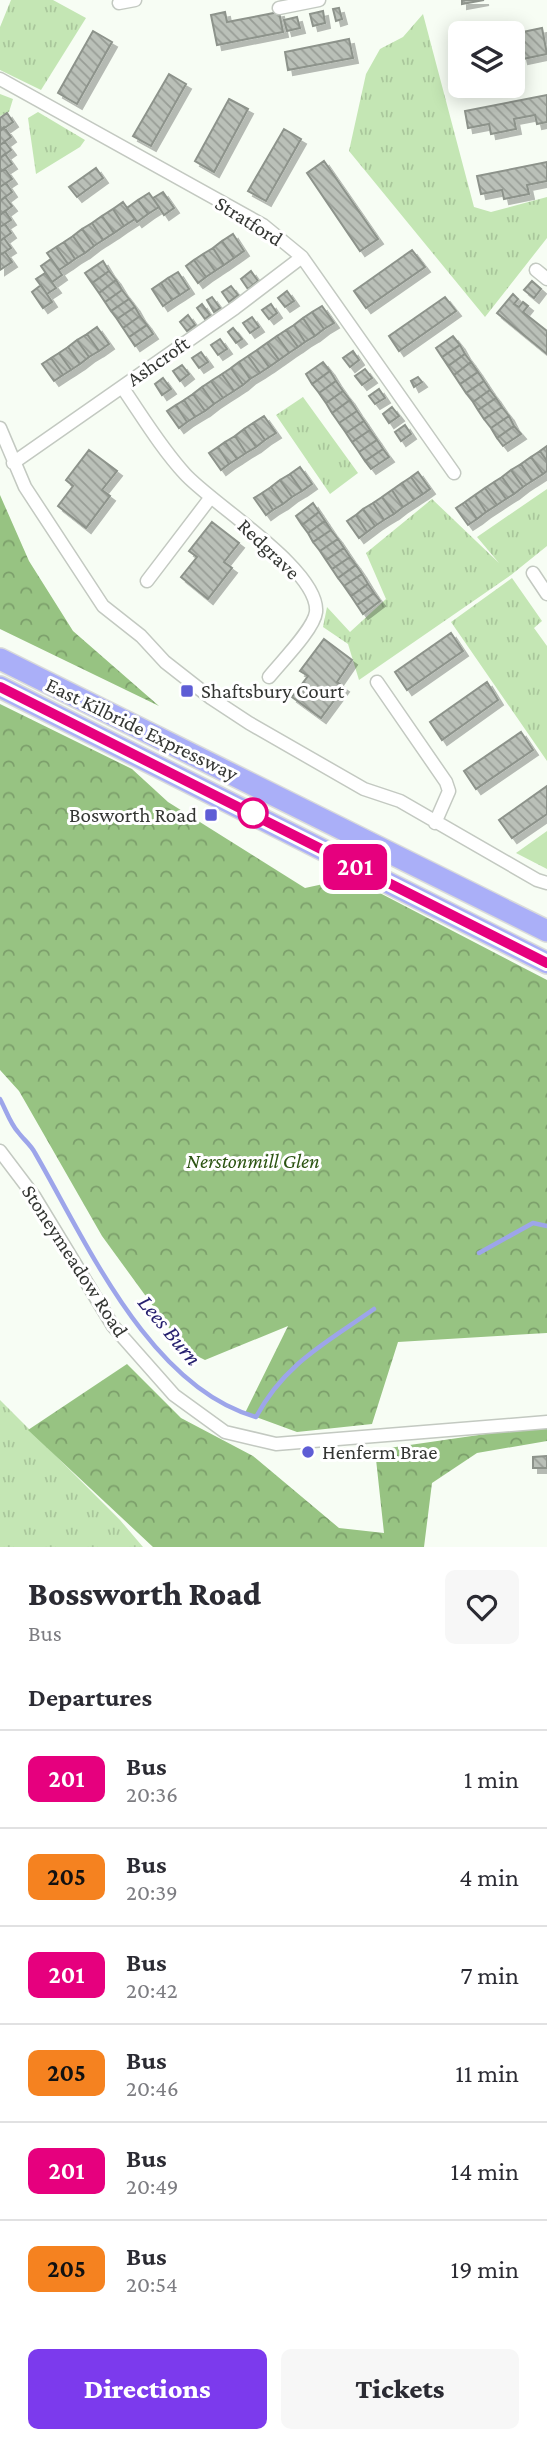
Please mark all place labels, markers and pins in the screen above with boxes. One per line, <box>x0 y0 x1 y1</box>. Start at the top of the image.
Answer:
place label: Shaftsbury Court <box>201 679 345 703</box>
marker: Shaftsbury Court <box>179 683 195 699</box>
unlabelled marker <box>238 798 268 828</box>
place label: Bosworth Road <box>69 803 197 827</box>
marker: Bosworth Road <box>203 807 219 823</box>
place label: Henferm Brae <box>322 1440 437 1464</box>
marker: Henferm Brae <box>300 1444 316 1460</box>

